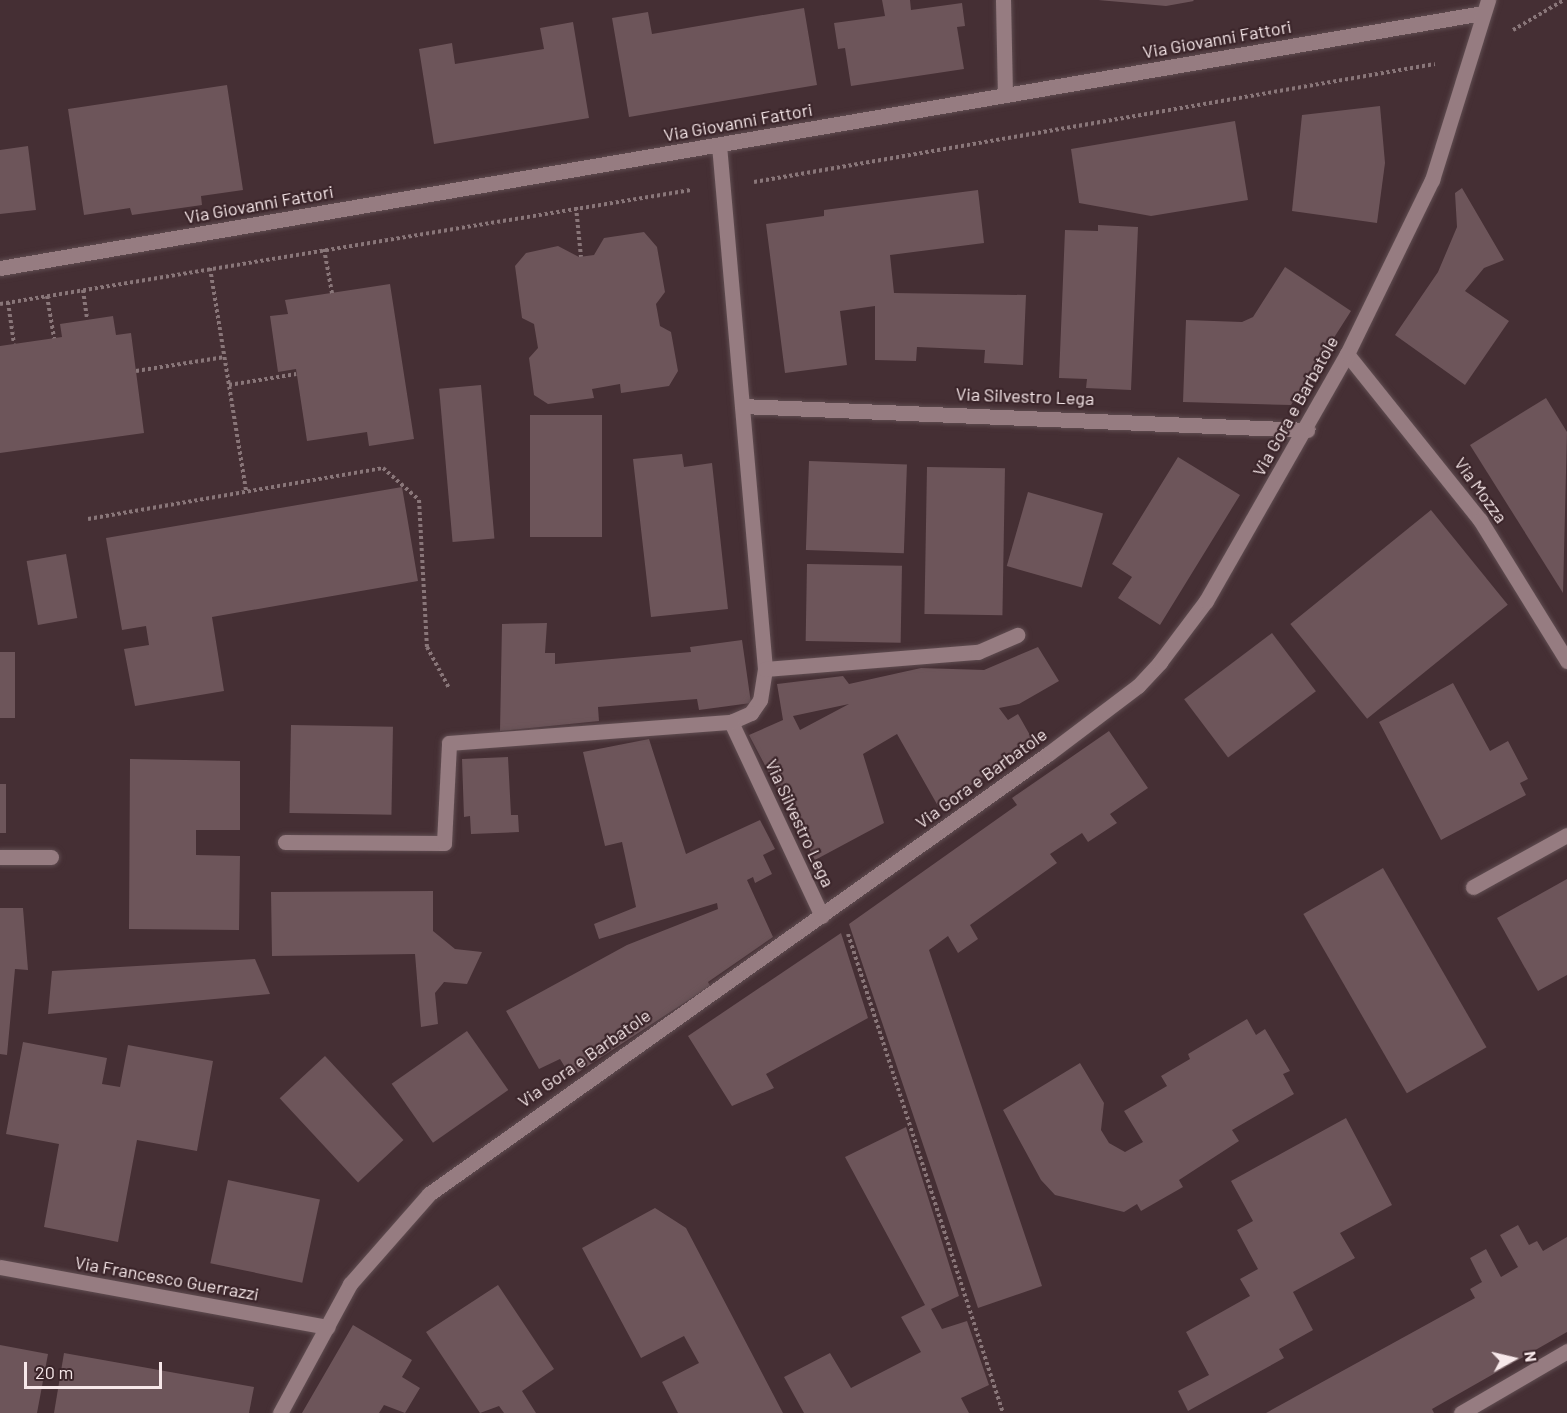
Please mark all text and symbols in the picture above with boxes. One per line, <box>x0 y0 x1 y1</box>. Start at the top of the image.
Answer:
street label: Via Giovanni Fattori <box>1141 15 1293 63</box>
street label: Via Giovanni Fattori <box>662 98 814 146</box>
street label: Via Giovanni Fattori <box>183 180 335 228</box>
street label: Via Gora e Barbatole <box>1247 332 1343 480</box>
street label: Via Silvestro Lega <box>955 383 1095 409</box>
street label: Via Mozza <box>1450 453 1512 527</box>
street label: Via Gora e Barbatole <box>911 723 1051 833</box>
street label: Via Silvestro Lega <box>761 756 839 890</box>
street label: Via Gora e Barbatole <box>513 1004 655 1112</box>
street label: Via Francesco Guerrazzi <box>73 1251 261 1305</box>
north arrow <box>1483 1329 1543 1389</box>
scale bar <box>27 1350 165 1388</box>
text: N <box>1521 1350 1541 1363</box>
text: 20 m <box>35 1361 73 1383</box>

